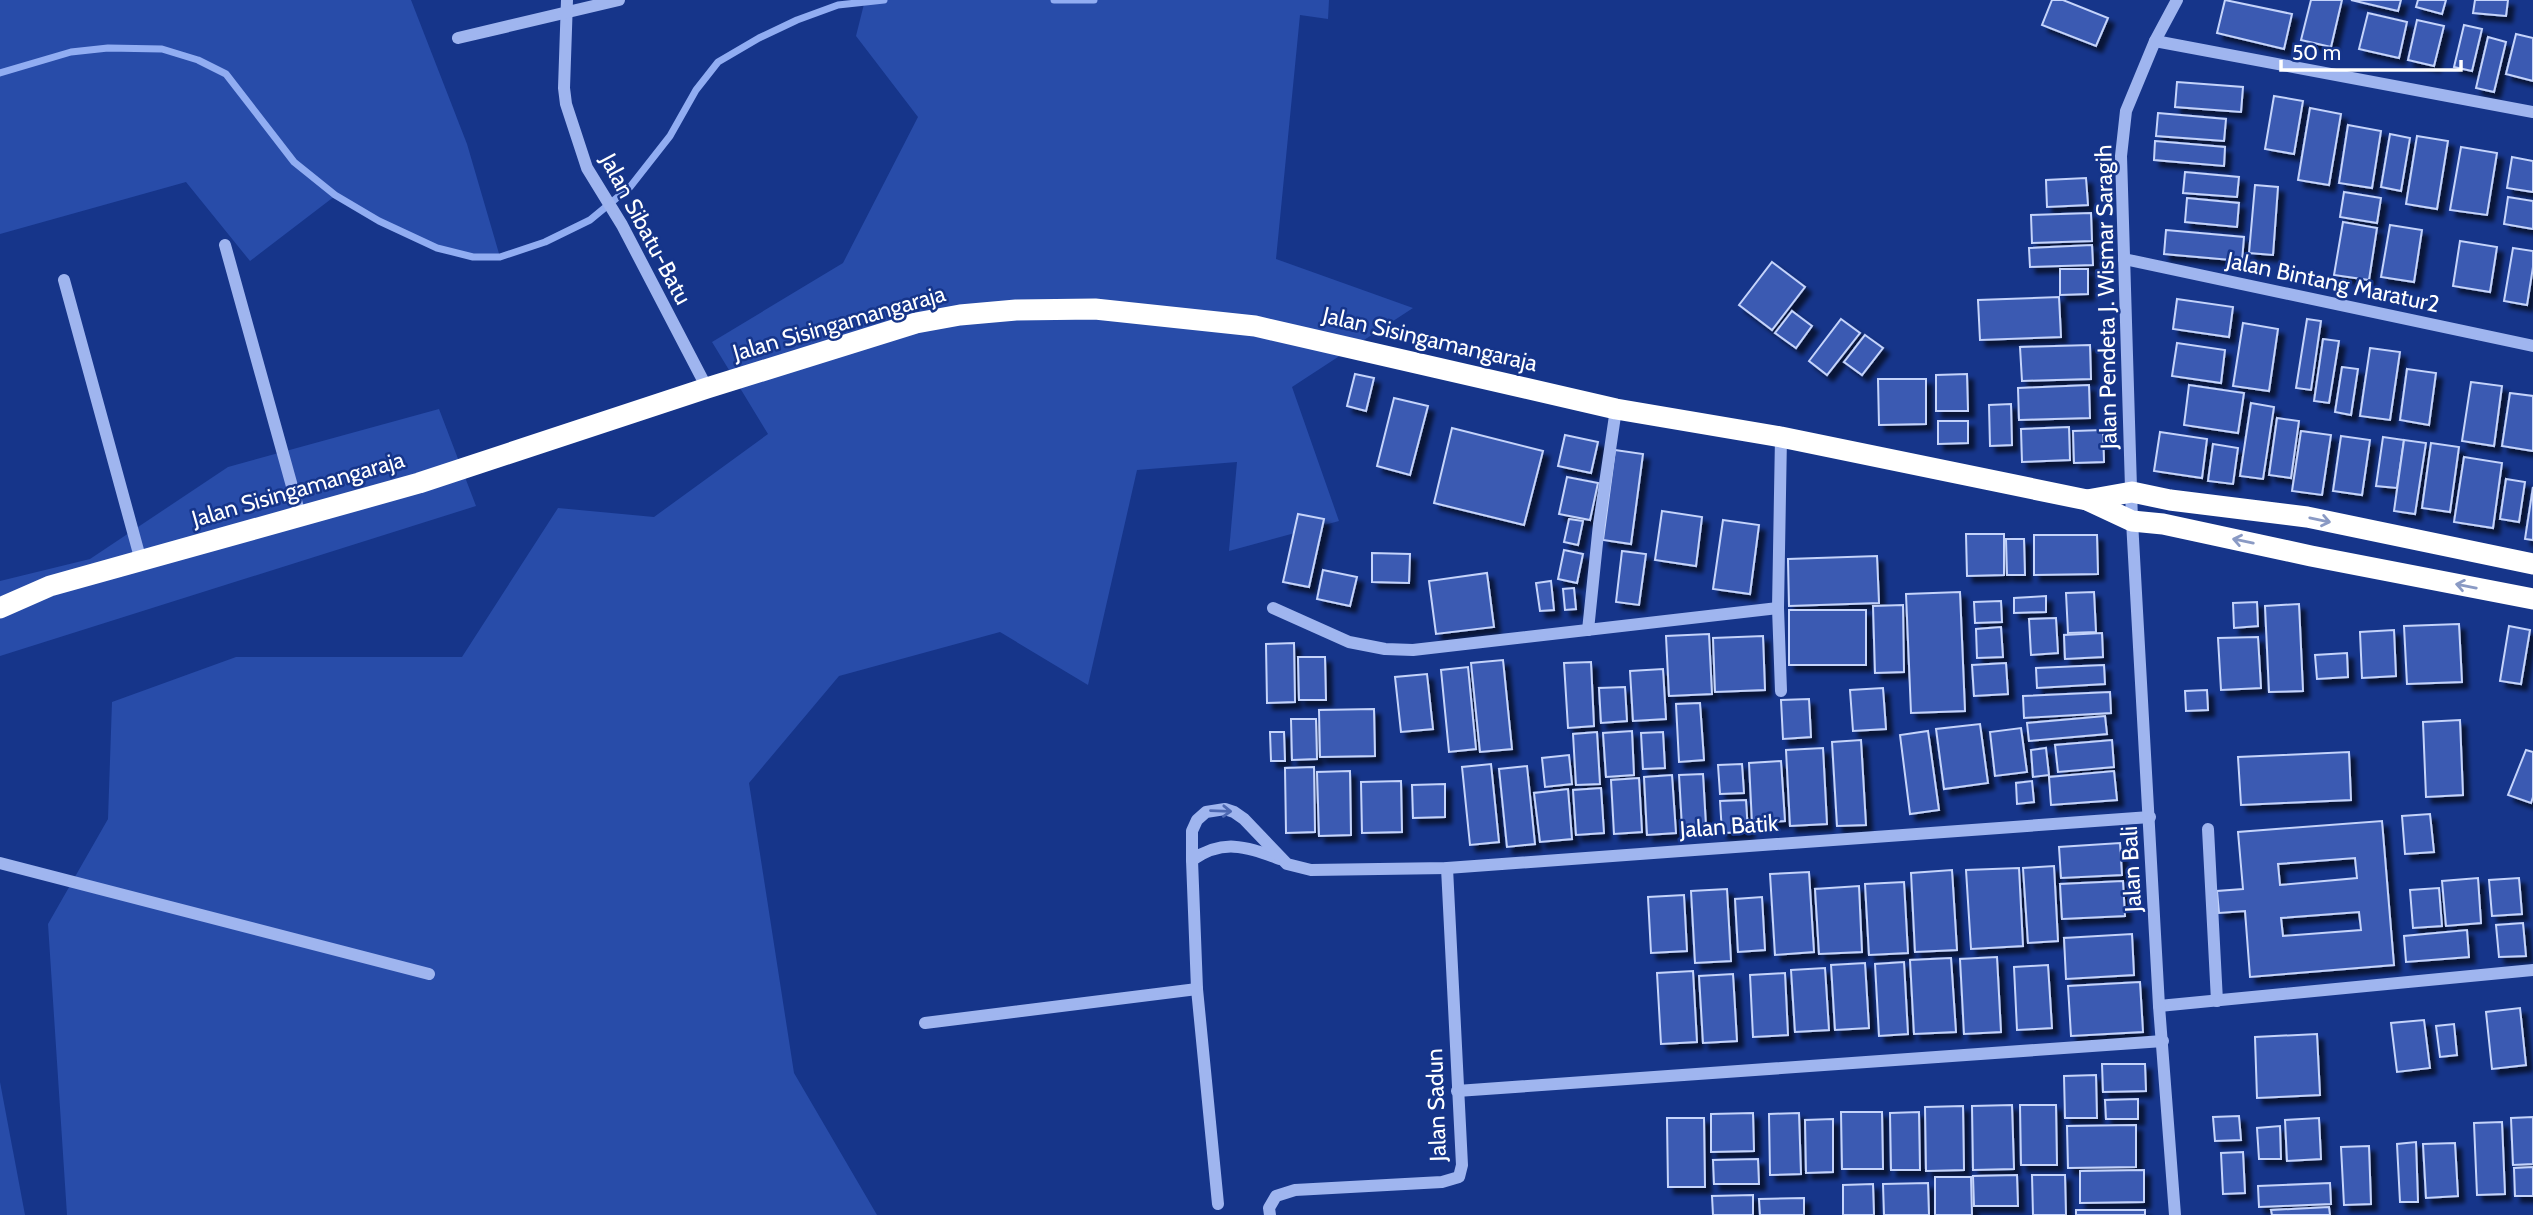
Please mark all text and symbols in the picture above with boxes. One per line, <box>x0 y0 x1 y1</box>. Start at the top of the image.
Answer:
scale bar <box>2281 28 2461 72</box>
text: 50 m <box>2292 40 2341 65</box>
street label: Jalan Pendeta J. Wismar Saragih <box>2089 145 2123 450</box>
street label: Jalan Sibatu-Batu <box>594 148 698 309</box>
street label: Jalan Bintang Maratur2 <box>2223 246 2442 318</box>
street label: Jalan Sisingamangaraja <box>729 279 948 367</box>
street label: Jalan Sisingamangaraja <box>1319 300 1540 377</box>
street label: Jalan Sisingamangaraja <box>188 445 407 533</box>
one-way arrow <box>2308 514 2331 528</box>
one-way arrow <box>2232 534 2255 548</box>
one-way arrow <box>2455 579 2478 593</box>
one-way arrow <box>1209 805 1232 818</box>
street label: Jalan Batik <box>1678 809 1780 843</box>
street label: Jalan Bali <box>2115 825 2147 914</box>
street label: Jalan Sadun <box>1420 1048 1452 1163</box>

